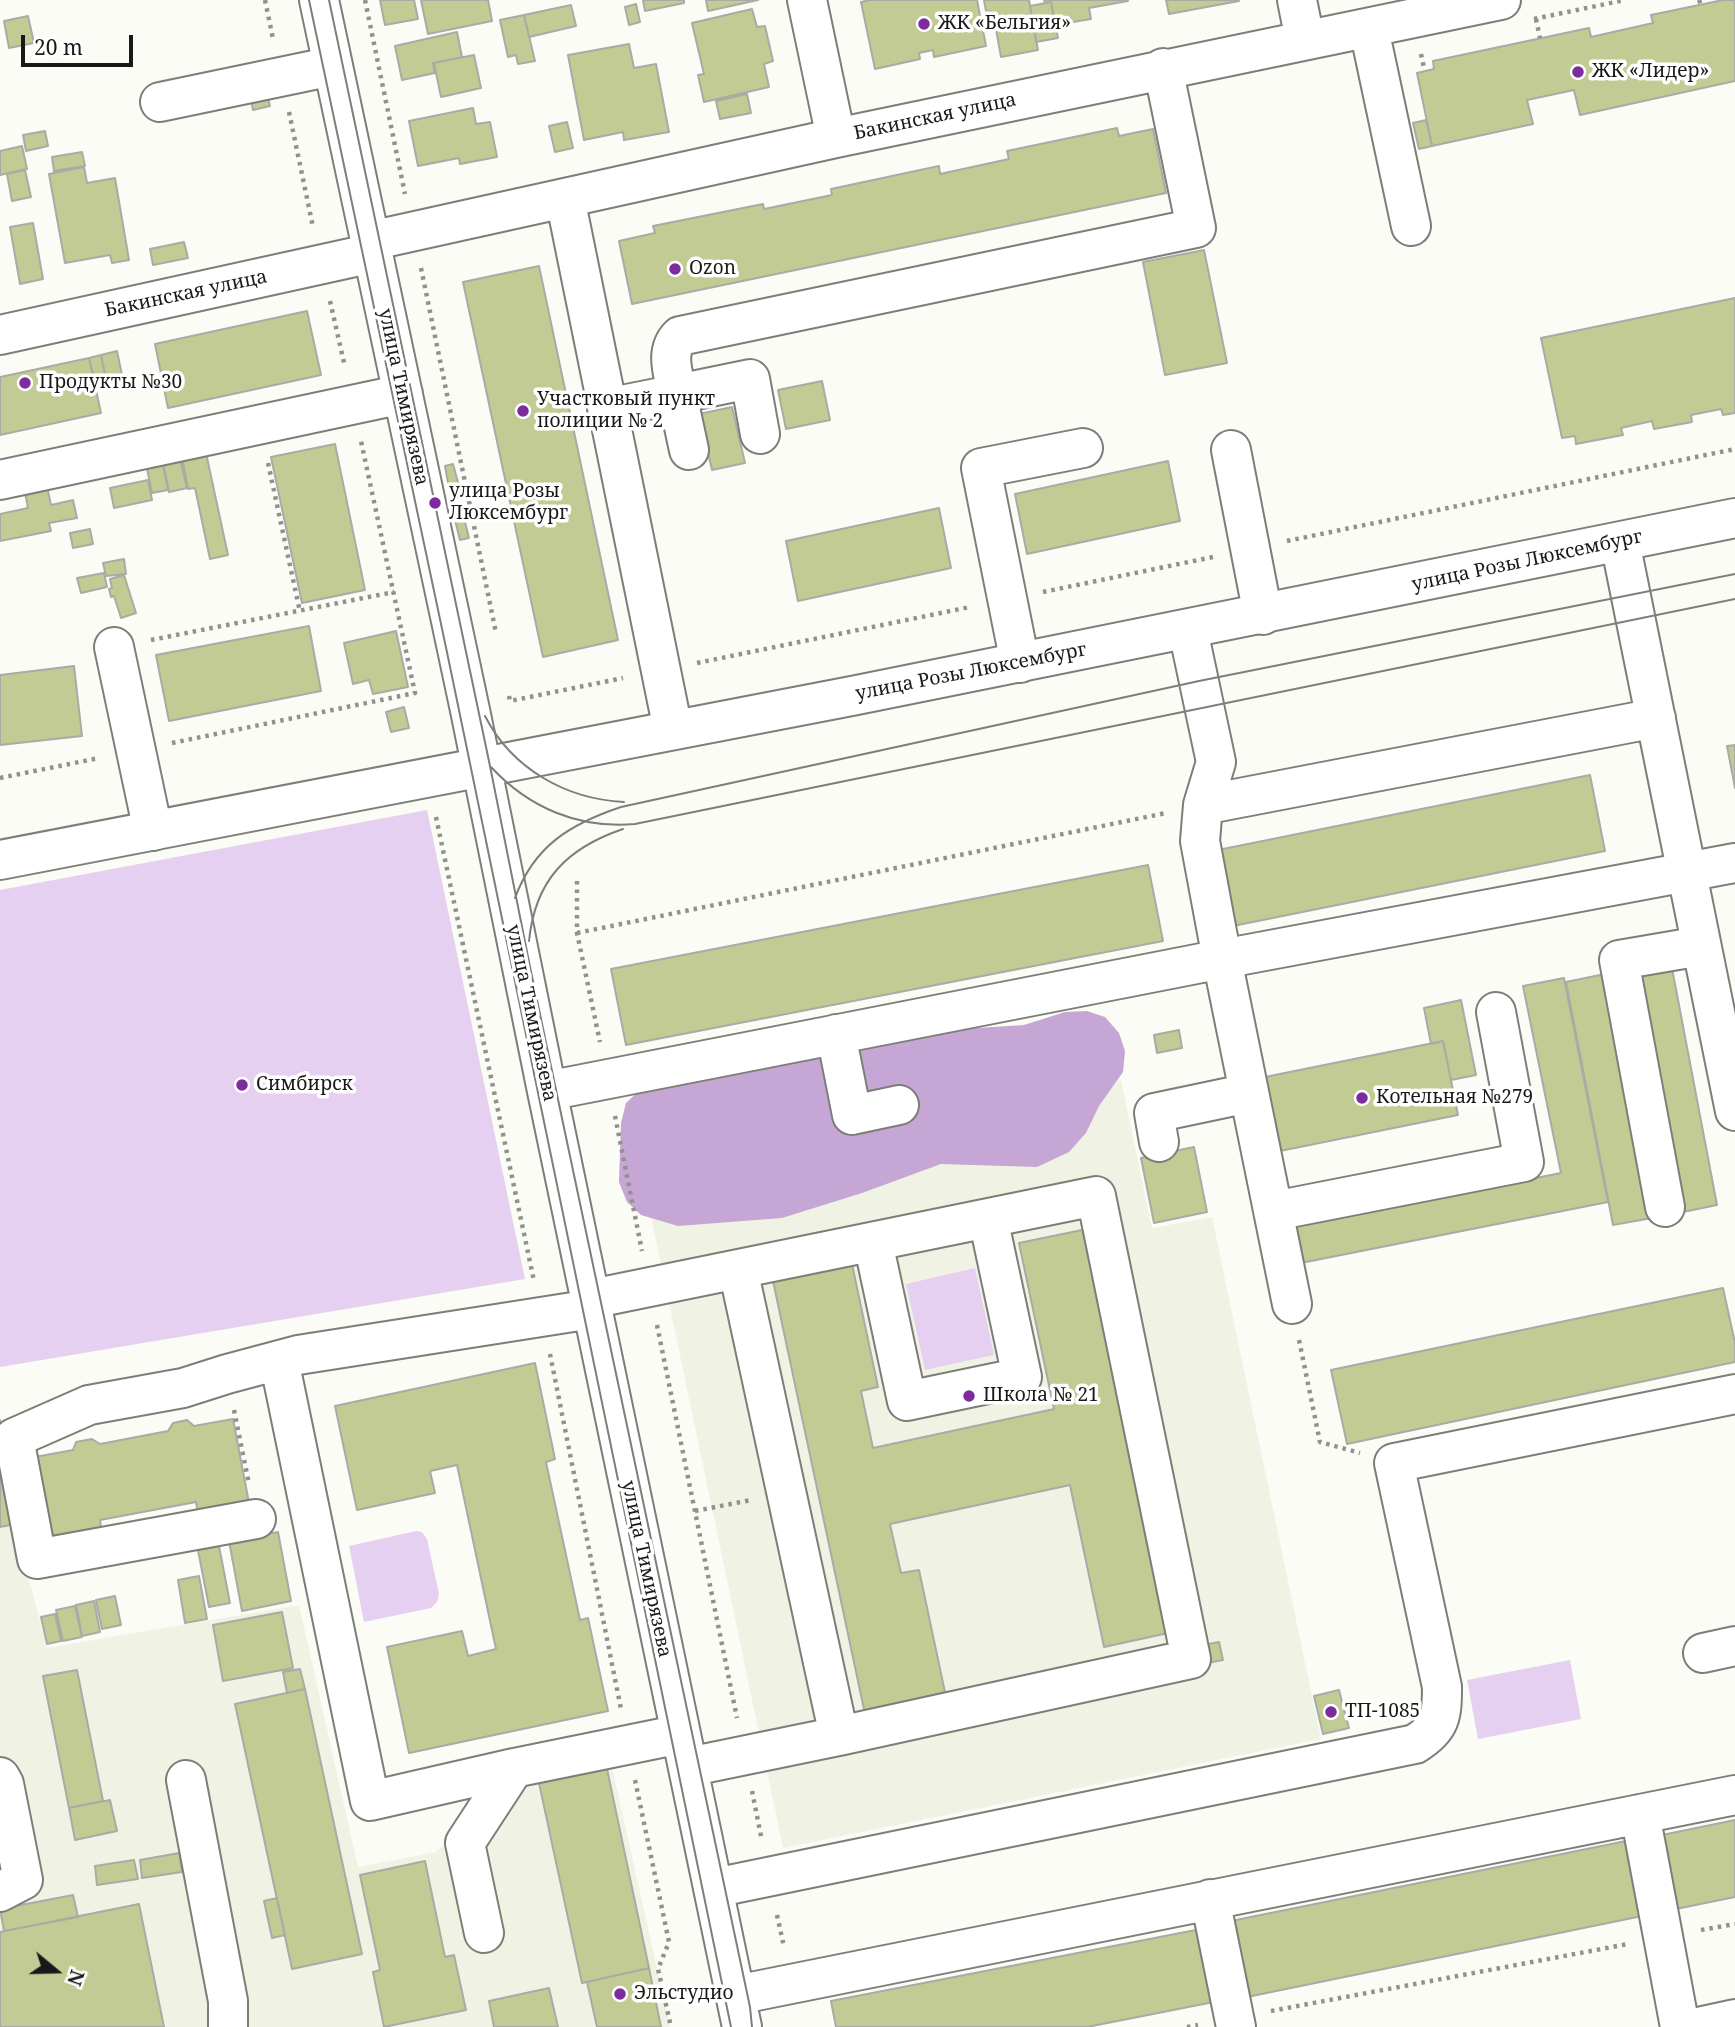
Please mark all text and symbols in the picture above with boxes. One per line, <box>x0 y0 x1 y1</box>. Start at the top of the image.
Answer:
place label: ЖК «Бельгия» <box>938 13 1071 35</box>
marker: ЖК «Бельгия» <box>916 16 932 32</box>
scale bar <box>24 21 136 65</box>
text: 20 m <box>34 33 83 61</box>
place label: ЖК «Лидер» <box>1592 61 1709 83</box>
marker: ЖК «Лидер» <box>1570 64 1586 80</box>
street label: Бакинская улица <box>852 89 1018 145</box>
place label: Ozon <box>689 258 736 280</box>
marker: Ozon <box>667 261 683 277</box>
street label: Бакинская улица <box>103 266 269 322</box>
street label: улица Тимирязева <box>373 306 433 488</box>
place label: Продукты №30 <box>39 372 182 394</box>
marker: Продукты №30 <box>17 375 33 391</box>
place label: Участковый пункт полиции № 2 <box>537 389 715 433</box>
marker: Участковый пункт полиции № 2 <box>515 403 531 419</box>
place label: улица Розы Люксембург <box>449 481 568 525</box>
marker: улица Розы Люксембург <box>427 495 443 511</box>
street label: улица Розы Люксембург <box>1410 525 1644 597</box>
street label: улица Розы Люксембург <box>854 638 1088 706</box>
street label: улица Тимирязева <box>501 922 561 1104</box>
place label: Симбирск <box>256 1074 353 1096</box>
marker: Симбирск <box>234 1077 250 1093</box>
place label: Котельная №279 <box>1376 1087 1533 1109</box>
marker: Котельная №279 <box>1354 1090 1370 1106</box>
place label: Школа № 21 <box>983 1385 1099 1407</box>
marker: Школа № 21 <box>961 1388 977 1404</box>
street label: улица Тимирязева <box>616 1478 676 1660</box>
place label: ТП-1085 <box>1345 1701 1420 1723</box>
marker: ТП-1085 <box>1323 1704 1339 1720</box>
north arrow <box>21 1936 91 2006</box>
text: N <box>61 1967 91 1989</box>
place label: Эльстудио <box>634 1983 734 2005</box>
marker: Эльстудио <box>612 1986 628 2002</box>

